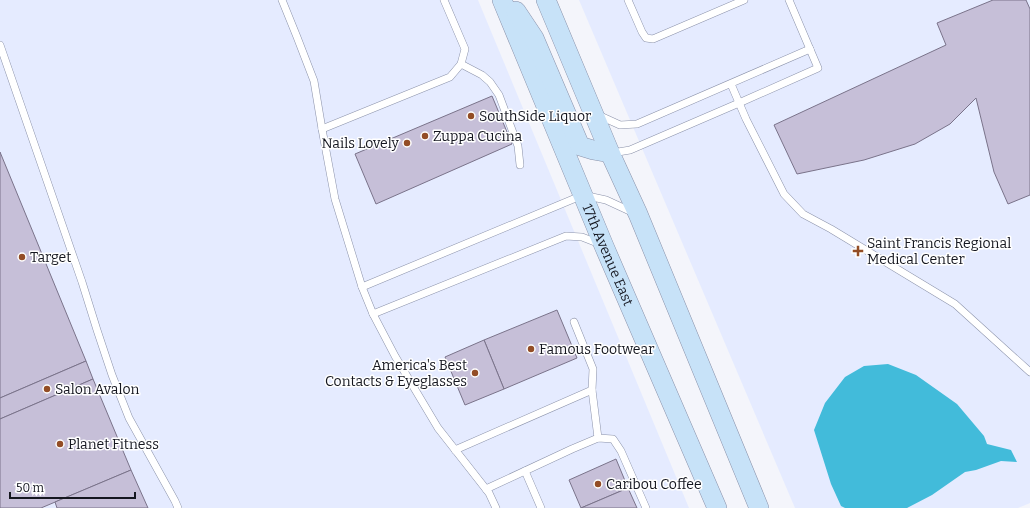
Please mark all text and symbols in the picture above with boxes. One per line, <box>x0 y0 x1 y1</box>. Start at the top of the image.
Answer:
place label: SouthSide Liquor <box>479 108 591 125</box>
marker: SouthSide Liquor <box>466 111 476 121</box>
place label: Zuppa Cucina <box>433 128 522 145</box>
marker: Zuppa Cucina <box>420 131 430 141</box>
place label: Nails Lovely <box>321 135 400 152</box>
marker: Nails Lovely <box>402 138 412 148</box>
street label: 17th Avenue East <box>579 202 637 309</box>
place label: Saint Francis Regional Medical Center <box>867 235 1011 268</box>
marker: Saint Francis Regional Medical Center <box>852 245 864 257</box>
place label: Target <box>30 249 71 266</box>
marker: Target <box>17 252 27 262</box>
place label: Famous Footwear <box>539 341 654 358</box>
marker: Famous Footwear <box>526 344 536 354</box>
place label: America's Best Contacts & Eyeglasses <box>325 357 467 390</box>
marker: America's Best Contacts & Eyeglasses <box>470 368 480 378</box>
place label: Salon Avalon <box>55 381 140 398</box>
marker: Salon Avalon <box>42 384 52 394</box>
place label: Planet Fitness <box>68 436 159 453</box>
marker: Planet Fitness <box>55 439 65 449</box>
scale bar <box>10 474 135 500</box>
place label: Caribou Coffee <box>606 476 702 493</box>
marker: Caribou Coffee <box>593 479 603 489</box>
text: 50 m <box>16 481 45 495</box>

